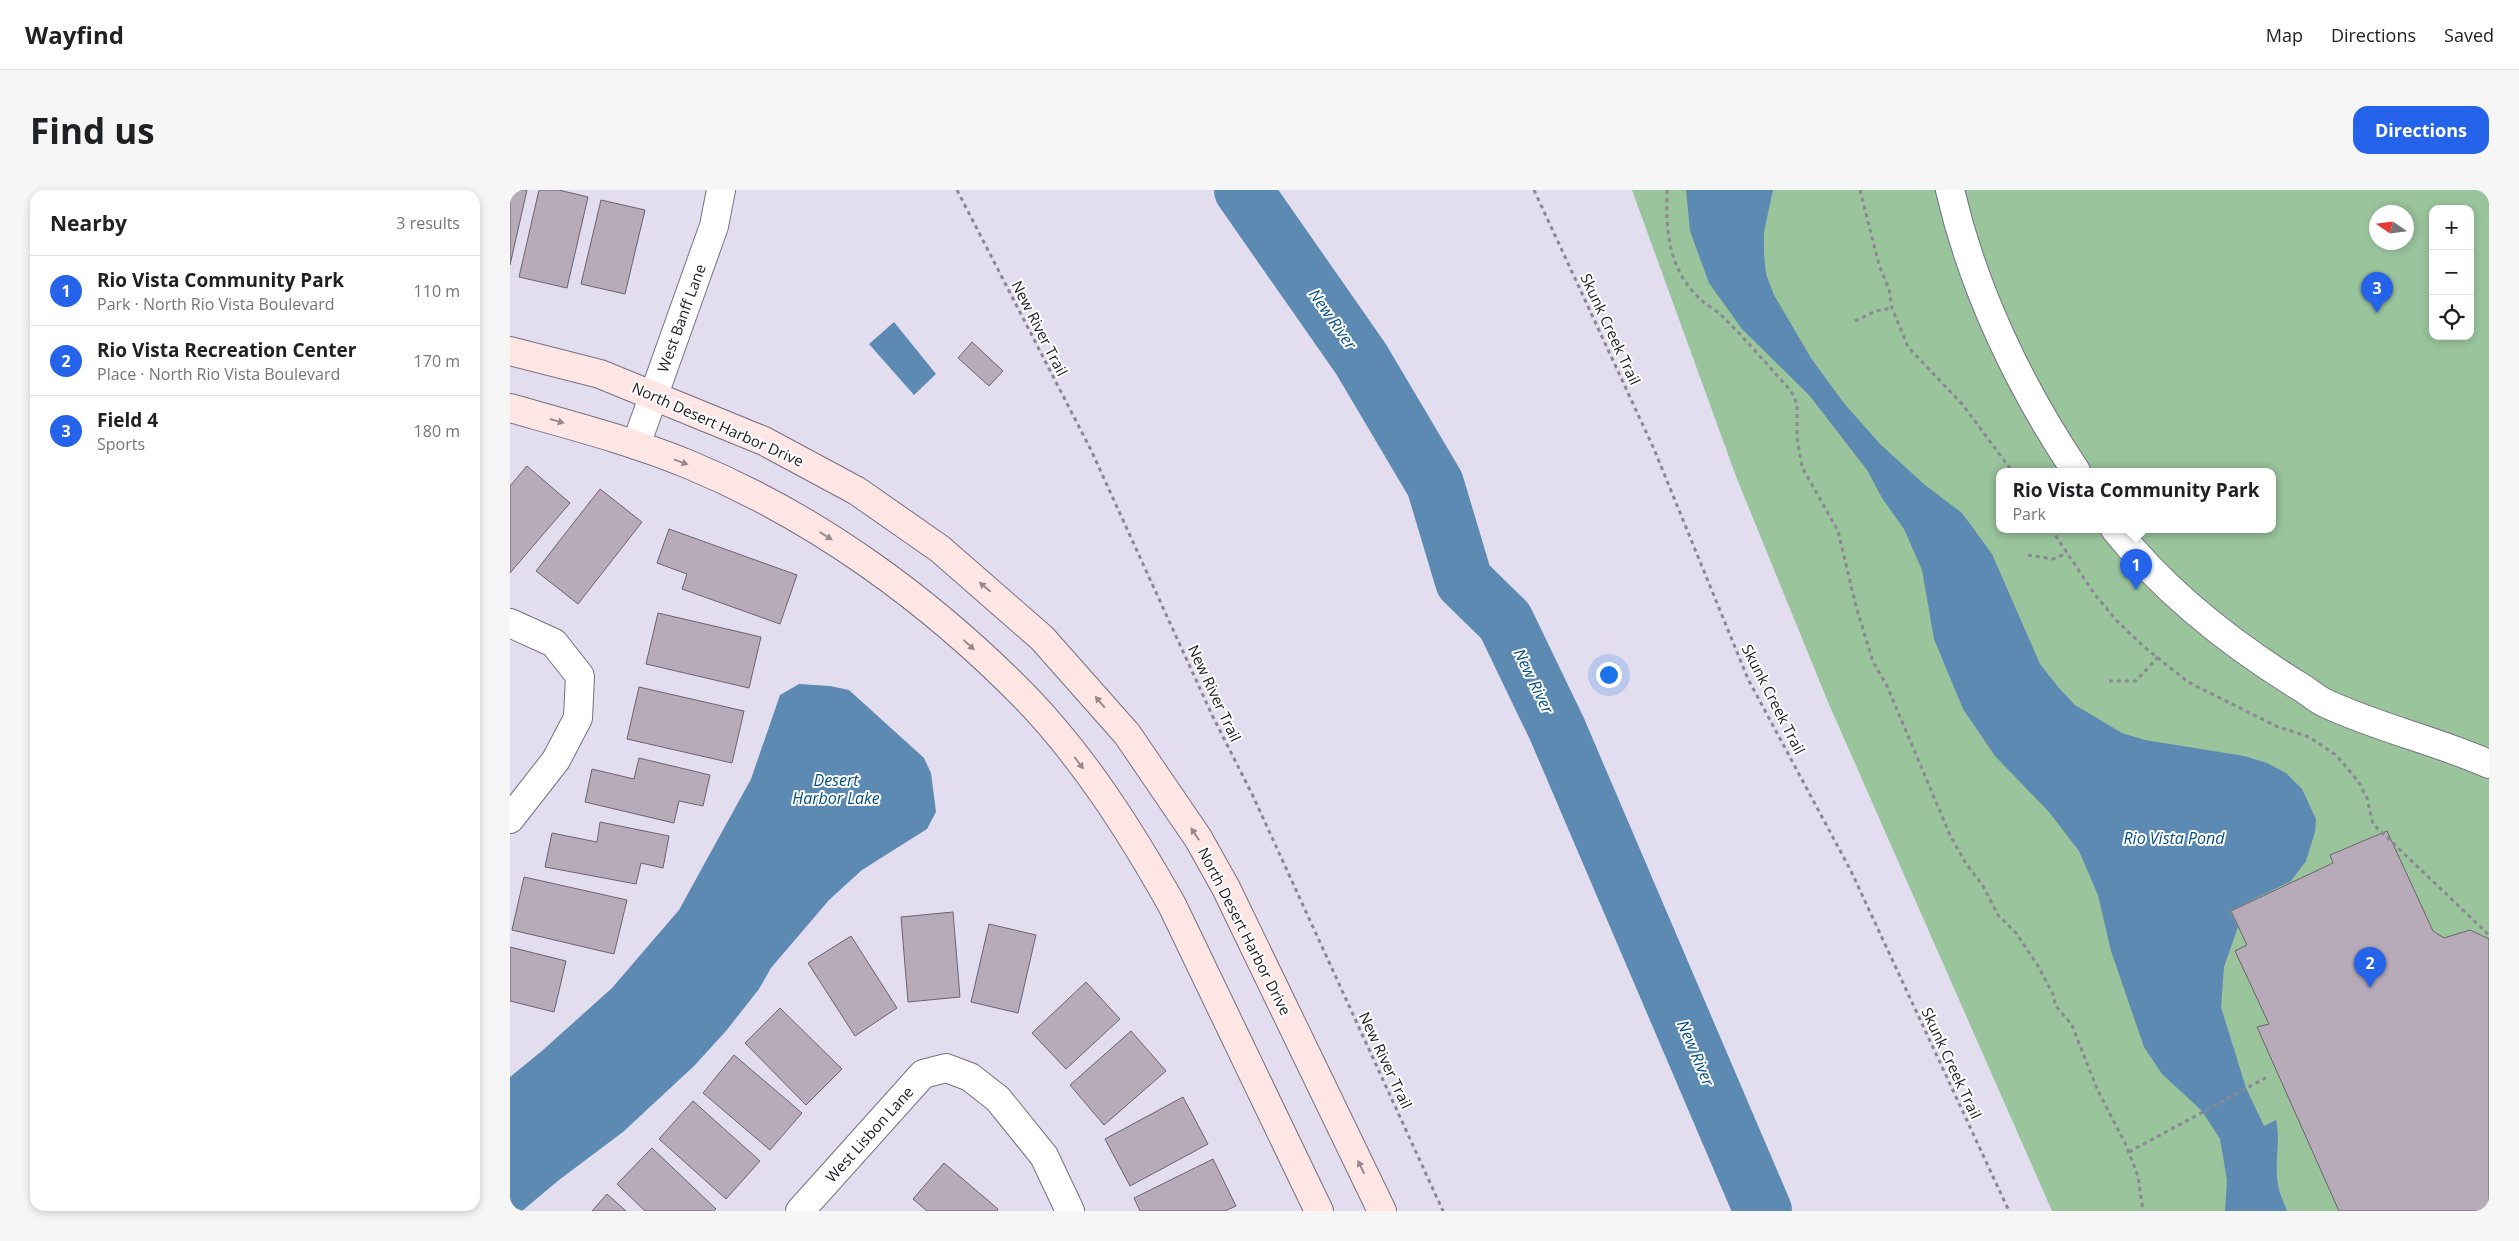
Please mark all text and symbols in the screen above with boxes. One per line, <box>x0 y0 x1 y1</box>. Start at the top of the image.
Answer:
text: Wayfind <box>25 18 124 51</box>
text: Map <box>2266 23 2303 47</box>
text: Directions <box>2331 23 2416 47</box>
text: Saved <box>2444 23 2494 47</box>
button: Directions <box>2353 106 2489 154</box>
text: Find us <box>30 107 155 154</box>
north arrow <box>2369 205 2414 250</box>
map controls <box>2429 205 2474 340</box>
button: + <box>2429 205 2474 250</box>
text: Nearby <box>50 209 127 237</box>
text: 3 results <box>396 212 460 234</box>
button: − <box>2429 250 2474 295</box>
street label: West Banff Lane <box>652 261 710 375</box>
text: Rio Vista Community Park <box>97 267 344 293</box>
street label: Skunk Creek Trail <box>1576 270 1646 388</box>
pin: 3 <box>2361 272 2393 313</box>
street label: New River Trail <box>1007 277 1073 379</box>
text: 1 <box>61 280 71 302</box>
text: 110 m <box>414 280 460 302</box>
water label: New River <box>1304 284 1362 354</box>
text: Park · North Rio Vista Boulevard <box>97 293 335 315</box>
button: locate <box>2429 295 2474 340</box>
text: Rio Vista Recreation Center <box>97 337 356 363</box>
text: 2 <box>61 350 71 372</box>
text: 170 m <box>414 350 460 372</box>
text: Place · North Rio Vista Boulevard <box>97 363 340 385</box>
street label: North Desert Harbor Drive <box>629 377 807 471</box>
text: Field 4 <box>97 407 158 433</box>
one-way arrow <box>550 418 565 426</box>
text: 3 <box>61 420 71 442</box>
text: 180 m <box>414 420 460 442</box>
text: Sports <box>97 433 145 455</box>
one-way arrow <box>674 459 689 466</box>
popup <box>1996 468 2276 533</box>
text: Rio Vista Community Park <box>2012 477 2260 503</box>
text: Park <box>2012 503 2046 525</box>
one-way arrow <box>819 532 832 541</box>
pin: 1 <box>2120 549 2152 590</box>
one-way arrow <box>979 582 992 593</box>
one-way arrow <box>963 639 975 651</box>
street label: New River Trail <box>1184 641 1246 745</box>
street label: Skunk Creek Trail <box>1738 641 1810 757</box>
water label: New River <box>1509 645 1559 718</box>
your location <box>1596 662 1622 688</box>
one-way arrow <box>1095 696 1106 708</box>
one-way arrow <box>1074 756 1085 769</box>
water label: Desert Harbor Lake <box>792 769 880 809</box>
one-way arrow <box>1190 827 1200 840</box>
water label: Rio Vista Pond <box>2123 827 2225 849</box>
street label: North Desert Harbor Drive <box>1194 844 1296 1018</box>
pin: 2 <box>2354 947 2386 988</box>
street label: Skunk Creek Trail <box>1917 1004 1987 1122</box>
street label: New River Trail <box>1355 1008 1417 1112</box>
water label: New River <box>1672 1017 1720 1090</box>
street label: West Lisbon Lane <box>821 1082 917 1186</box>
one-way arrow <box>1357 1160 1365 1174</box>

